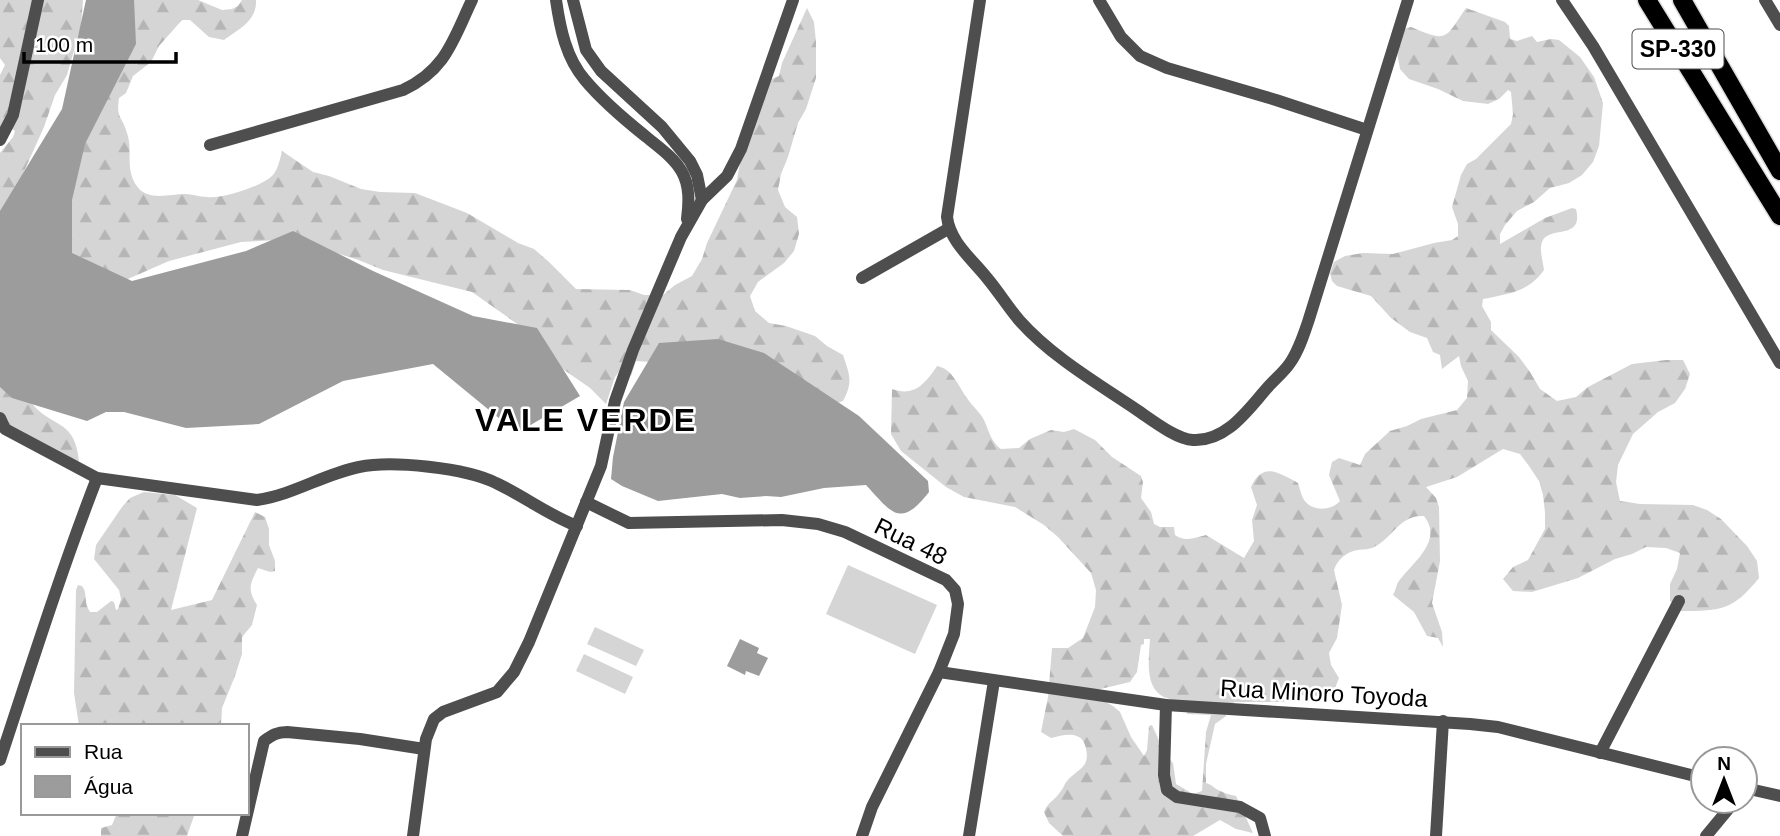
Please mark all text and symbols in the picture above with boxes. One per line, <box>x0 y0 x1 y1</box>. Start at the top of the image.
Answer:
scale bar <box>24 21 177 65</box>
road number: SP-330 <box>1632 30 1724 68</box>
text: 100 m <box>35 33 93 56</box>
district label: VALE VERDE <box>475 402 697 438</box>
street label: Rua 48 <box>870 512 952 570</box>
street label: Rua Minoro Toyoda <box>1220 674 1429 712</box>
legend <box>21 724 248 815</box>
text: Rua <box>84 740 123 763</box>
north arrow <box>1689 745 1759 815</box>
text: N <box>1717 753 1731 774</box>
text: Água <box>84 775 133 798</box>

